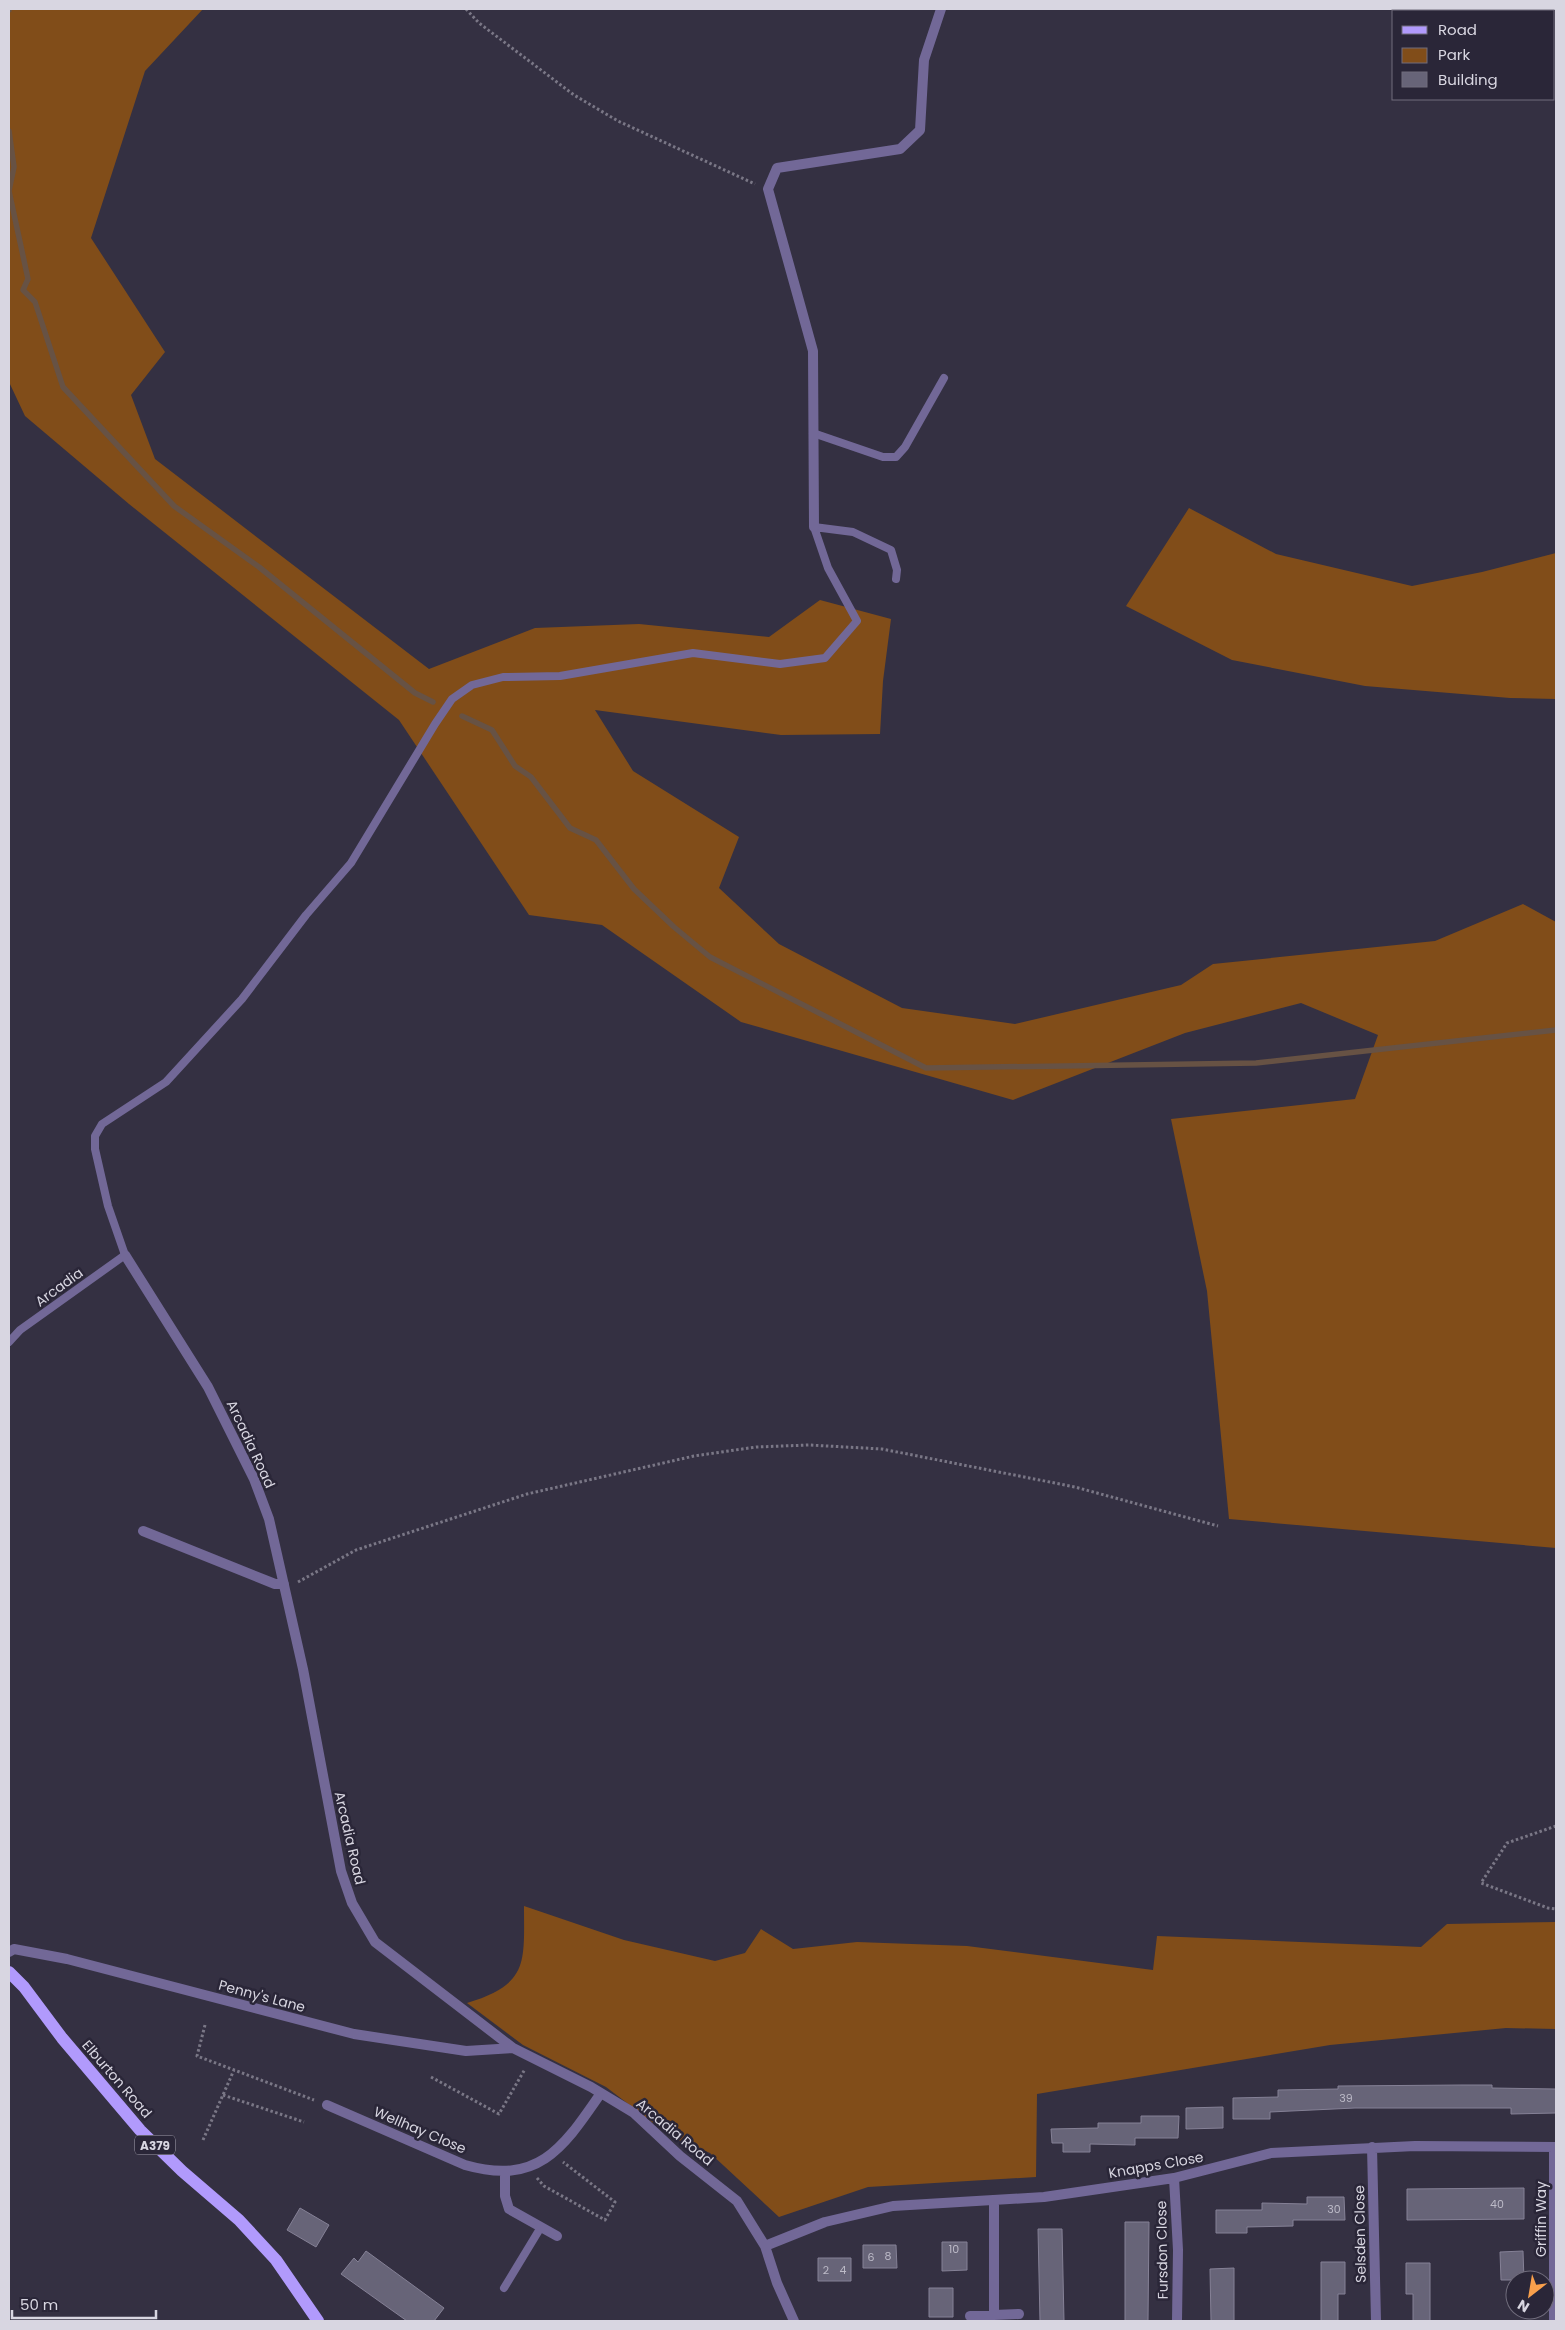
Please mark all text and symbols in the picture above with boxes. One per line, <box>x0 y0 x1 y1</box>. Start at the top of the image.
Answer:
legend <box>1392 10 1555 100</box>
text: Road <box>1438 19 1477 40</box>
text: Park <box>1438 44 1470 65</box>
text: Building <box>1438 69 1498 90</box>
street label: Arcadia <box>31 1263 87 1311</box>
street label: Arcadia Road <box>222 1397 280 1491</box>
street label: Arcadia Road <box>330 1789 370 1887</box>
street label: Penny's Lane <box>216 1975 308 2017</box>
street label: Elburton Road <box>77 2036 157 2122</box>
house number: 39 <box>1339 2090 1353 2106</box>
street label: Arcadia Road <box>632 2094 718 2170</box>
street label: Wellhay Close <box>371 2102 470 2159</box>
road number: A379 <box>135 2136 175 2154</box>
street label: Knapps Close <box>1107 2147 1205 2183</box>
street label: Griffin Way <box>1531 2181 1551 2257</box>
street label: Selsden Close <box>1349 2185 1371 2283</box>
house number: 40 <box>1490 2196 1504 2212</box>
street label: Fursdon Close <box>1151 2200 1173 2300</box>
house number: 30 <box>1327 2201 1341 2217</box>
house number: 10 <box>949 2241 959 2257</box>
house number: 8 <box>885 2248 892 2264</box>
house number: 6 <box>868 2249 875 2265</box>
house number: 2 <box>823 2262 829 2278</box>
house number: 4 <box>840 2262 847 2278</box>
north arrow <box>1505 2270 1555 2320</box>
scale bar <box>12 2288 156 2320</box>
text: 50 m <box>20 2294 58 2315</box>
text: N <box>1514 2295 1533 2317</box>

